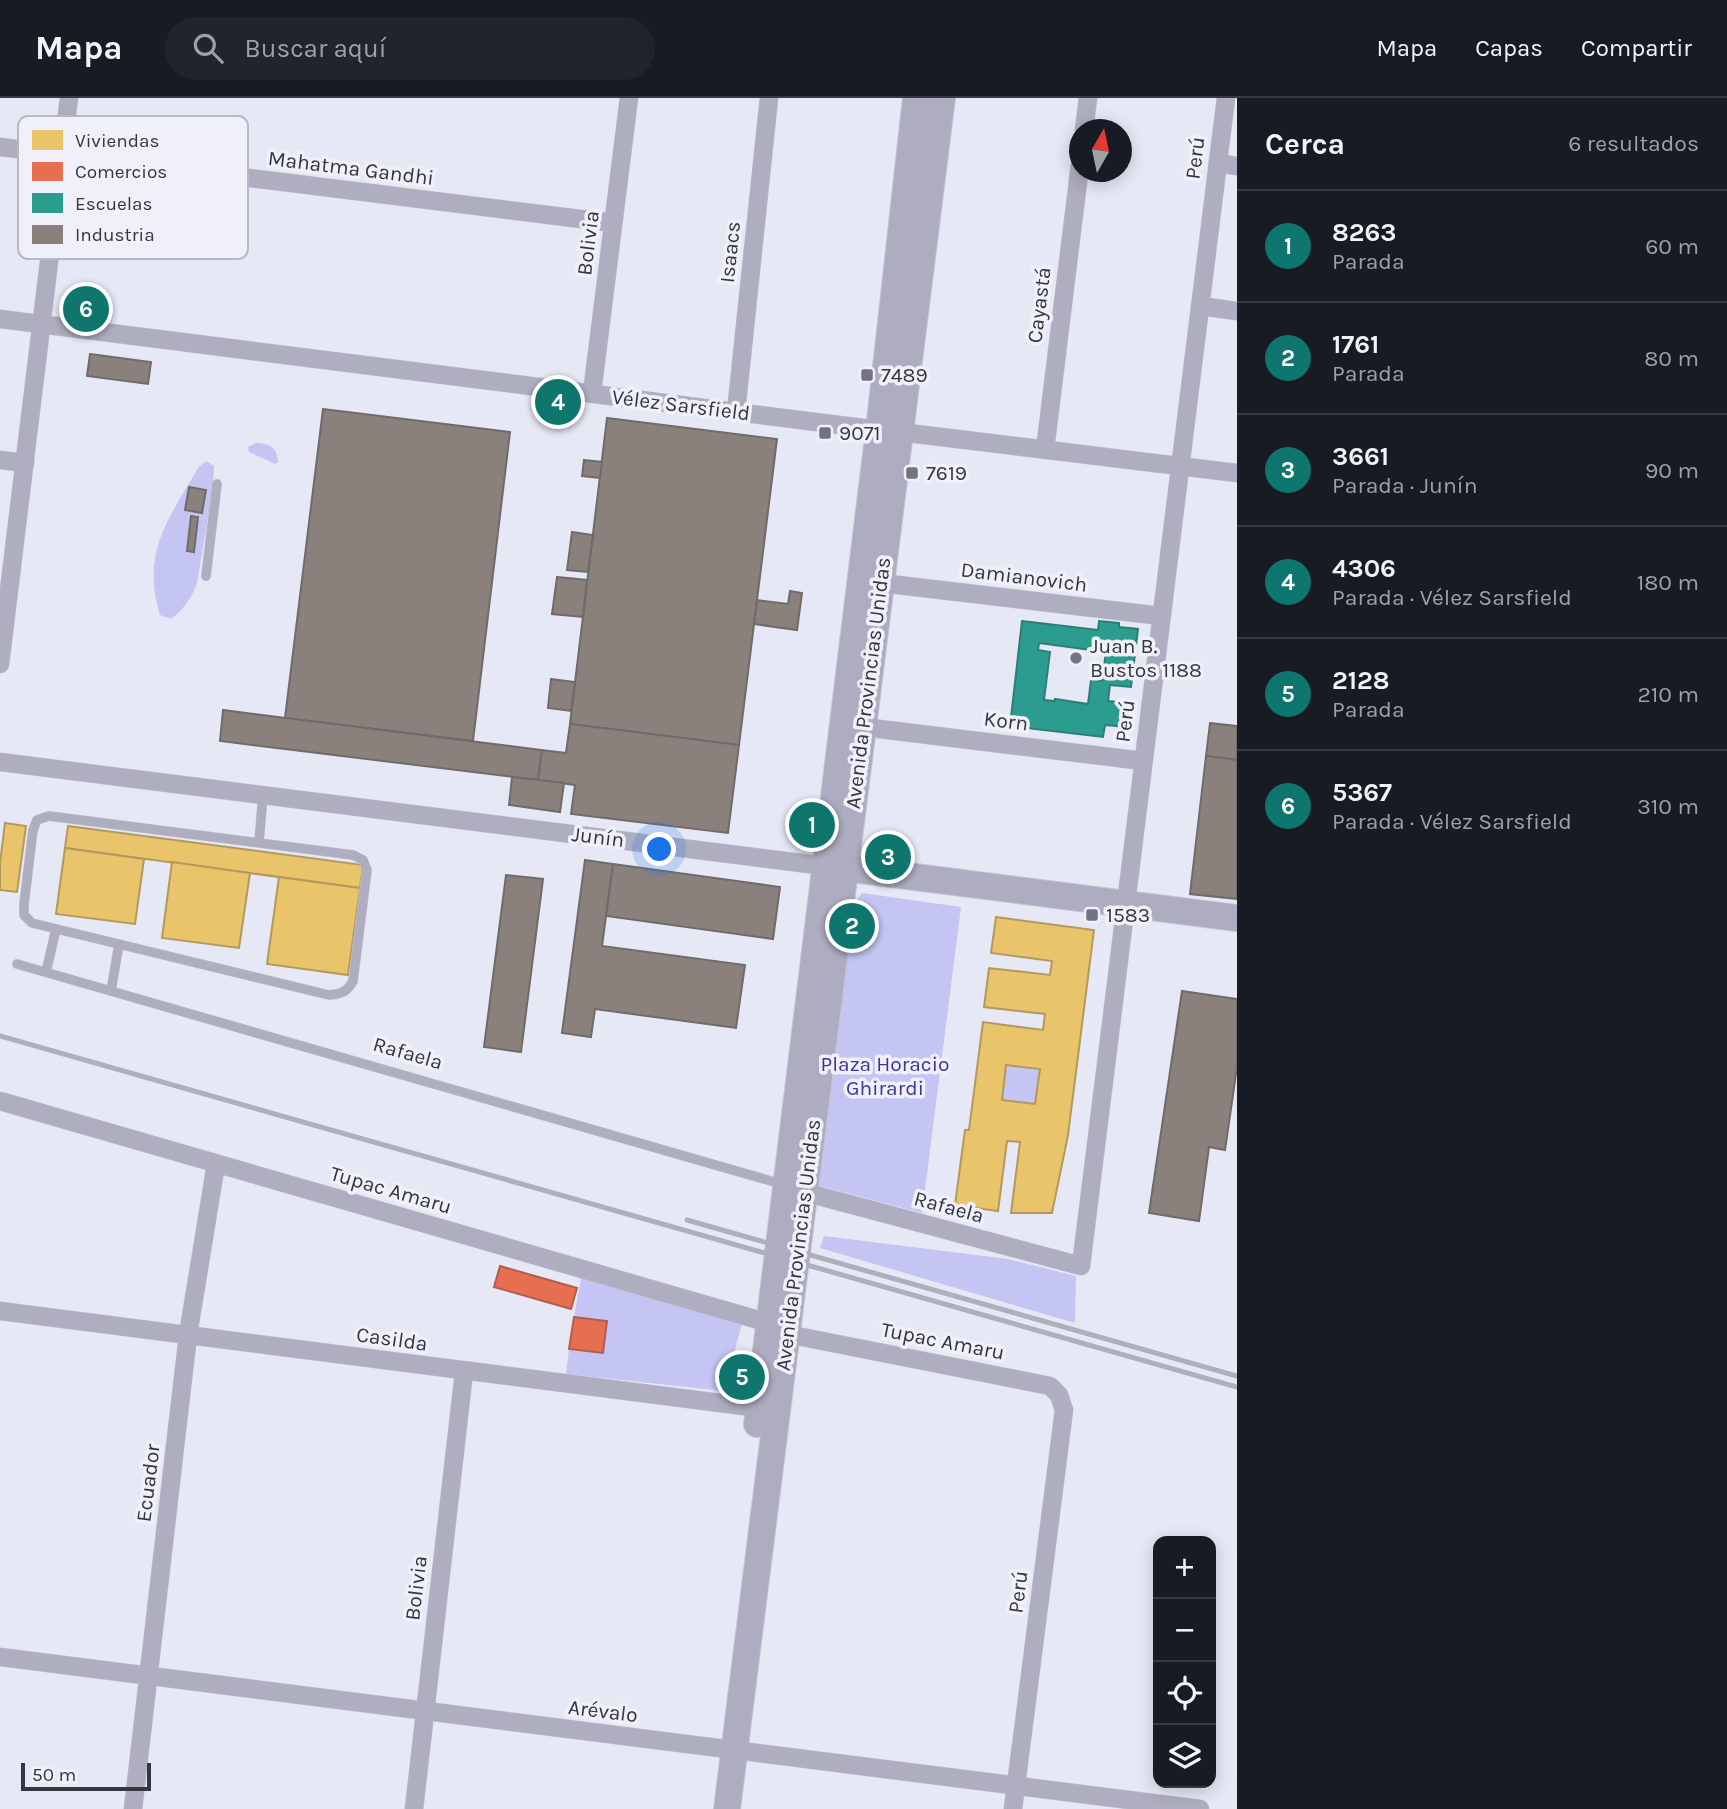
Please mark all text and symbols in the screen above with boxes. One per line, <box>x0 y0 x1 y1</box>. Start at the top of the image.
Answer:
search box <box>165 17 655 80</box>
text: Mapa <box>35 29 123 67</box>
icon: search <box>189 29 227 67</box>
text: Buscar aquí <box>245 33 386 64</box>
text: Mapa <box>1376 34 1437 62</box>
text: Capas <box>1475 34 1543 62</box>
text: Compartir <box>1581 34 1692 62</box>
legend <box>18 116 248 259</box>
north arrow <box>1069 119 1132 182</box>
text: Cerca <box>1265 126 1345 162</box>
text: Viviendas <box>75 130 159 152</box>
text: 6 resultados <box>1568 130 1699 157</box>
street label: Perú <box>1180 135 1210 181</box>
street label: Mahatma Gandhi <box>267 146 435 190</box>
text: Comercios <box>75 161 167 183</box>
text: Escuelas <box>75 193 153 215</box>
street label: Bolivia <box>572 209 604 277</box>
text: 8263 <box>1332 217 1397 248</box>
street label: Isaacs <box>715 220 745 284</box>
text: Industria <box>75 224 155 246</box>
text: 1 <box>1284 233 1292 260</box>
text: 60 m <box>1645 233 1699 260</box>
text: Parada <box>1332 248 1405 275</box>
street label: Cayastá <box>1022 266 1056 344</box>
pin: 6 <box>63 283 109 335</box>
text: 1761 <box>1332 329 1379 360</box>
text: 2 <box>1281 345 1295 372</box>
text: 80 m <box>1644 345 1699 372</box>
text: Parada <box>1332 360 1405 387</box>
place label: 7489 <box>881 363 928 387</box>
marker: 7489 <box>859 367 875 383</box>
pin: 4 <box>535 376 581 428</box>
street label: Vélez Sarsfield <box>611 385 751 425</box>
place label: 9071 <box>839 421 880 445</box>
marker: 9071 <box>817 425 833 441</box>
text: 3661 <box>1332 441 1389 472</box>
text: 3 <box>1281 457 1295 484</box>
text: 90 m <box>1645 457 1699 484</box>
place label: 7619 <box>926 461 967 485</box>
marker: 7619 <box>904 465 920 481</box>
text: Parada · Junín <box>1332 472 1478 499</box>
text: 4306 <box>1332 553 1396 584</box>
street label: Avenida Provincias Unidas <box>841 556 895 810</box>
street label: Damianovich <box>959 557 1089 597</box>
text: 4 <box>1281 569 1295 596</box>
text: 180 m <box>1637 569 1699 596</box>
text: Parada · Vélez Sarsfield <box>1332 584 1572 611</box>
place label: Juan B. Bustos 1188 <box>1090 634 1202 682</box>
marker: Juan B. Bustos 1188 <box>1068 650 1084 666</box>
text: 2128 <box>1332 665 1390 696</box>
text: 5 <box>1281 681 1295 708</box>
text: 210 m <box>1637 681 1699 708</box>
text: Parada <box>1332 696 1405 723</box>
street label: Perú <box>1110 698 1140 744</box>
street label: Korn <box>982 706 1030 736</box>
text: 5367 <box>1332 777 1392 808</box>
text: 6 <box>1281 793 1295 820</box>
text: 310 m <box>1637 793 1699 820</box>
pin: 1 <box>789 799 835 851</box>
text: Parada · Vélez Sarsfield <box>1332 808 1572 835</box>
street label: Junín <box>570 822 626 852</box>
pin: 3 <box>865 831 911 883</box>
your location <box>642 832 676 866</box>
pin: 2 <box>829 900 875 952</box>
place label: 1583 <box>1106 903 1150 927</box>
marker: 1583 <box>1084 907 1100 923</box>
street label: Rafaela <box>370 1032 446 1074</box>
park label: Plaza Horacio Ghirardi <box>821 1052 949 1100</box>
street label: Avenida Provincias Unidas <box>771 1118 825 1372</box>
street label: Tupac Amaru <box>328 1161 454 1219</box>
street label: Rafaela <box>911 1186 987 1228</box>
street label: Tupac Amaru <box>879 1317 1007 1365</box>
street label: Casilda <box>355 1322 429 1356</box>
pin: 5 <box>719 1351 765 1403</box>
street label: Ecuador <box>131 1442 165 1523</box>
map controls <box>1153 1536 1216 1788</box>
button: + <box>1153 1536 1216 1599</box>
street label: Bolivia <box>400 1554 432 1622</box>
street label: Perú <box>1003 1569 1033 1615</box>
button: − <box>1153 1599 1216 1662</box>
button: locate <box>1153 1662 1216 1725</box>
street label: Arévalo <box>567 1695 639 1727</box>
button: layers <box>1153 1725 1216 1788</box>
scale bar <box>21 1760 150 1792</box>
text: 50 m <box>32 1764 76 1786</box>

